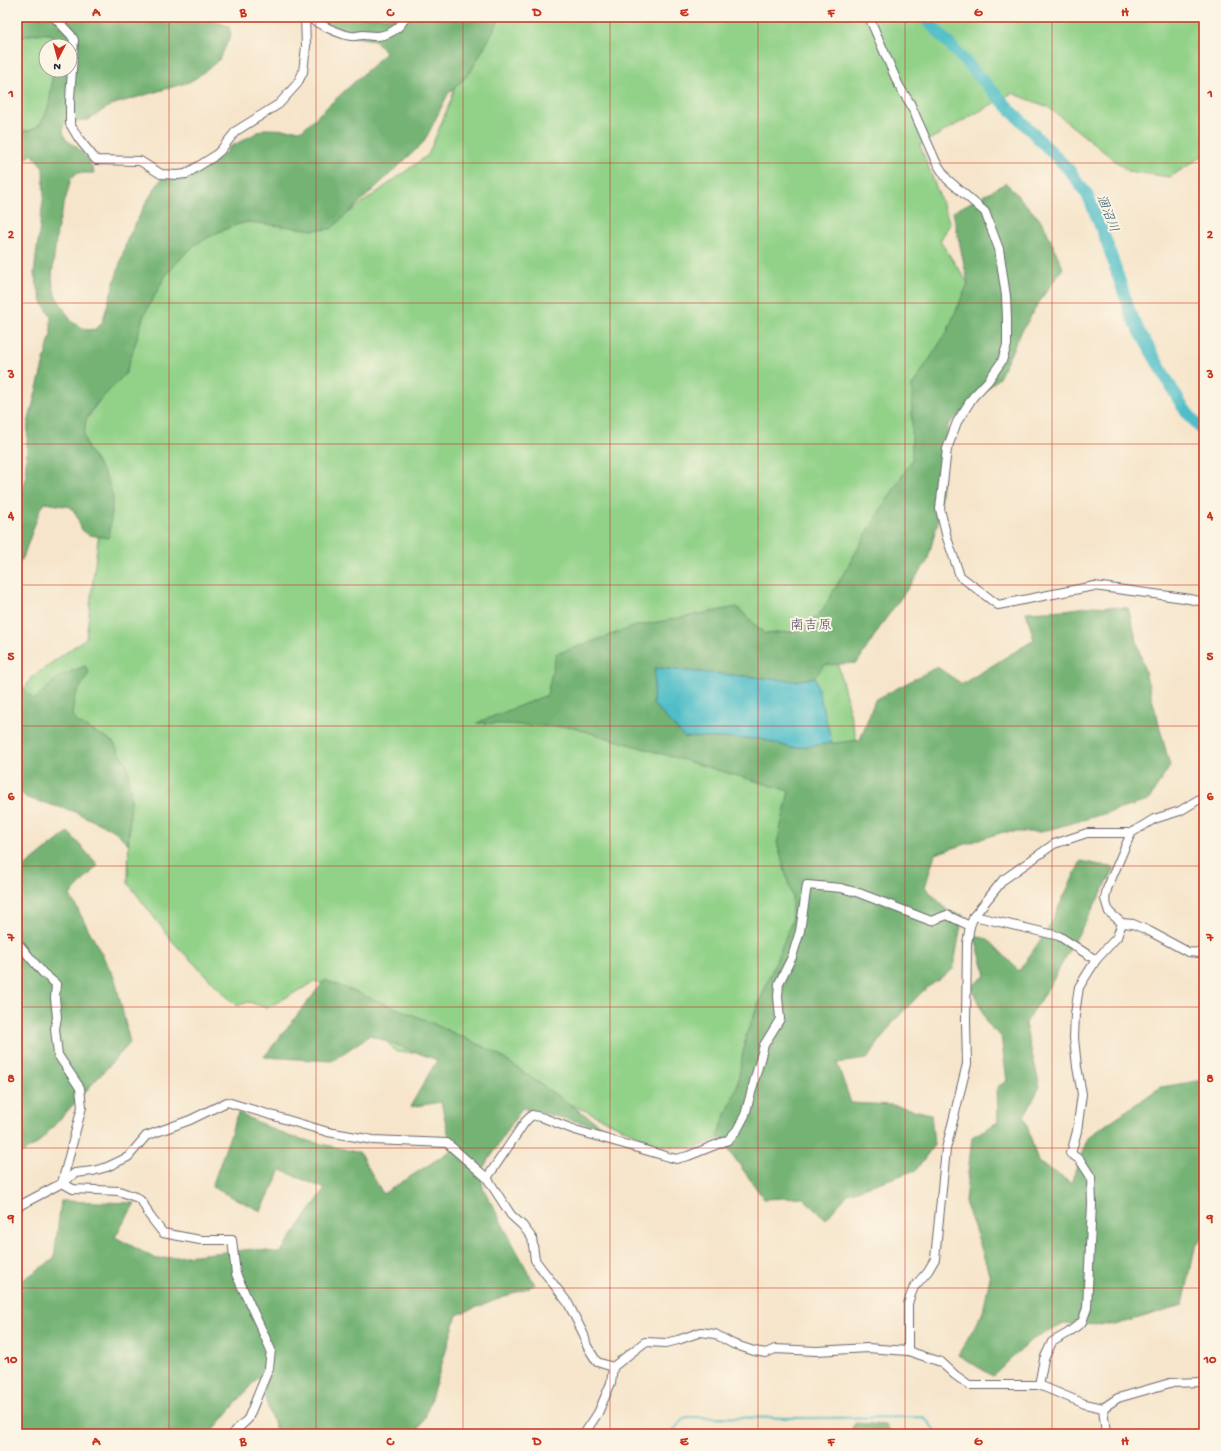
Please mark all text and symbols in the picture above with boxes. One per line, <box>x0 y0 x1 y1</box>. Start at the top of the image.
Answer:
text: A <box>91 6 101 21</box>
text: B <box>239 6 248 21</box>
text: C <box>385 6 395 21</box>
text: D <box>532 6 542 21</box>
text: E <box>680 6 689 21</box>
text: F <box>827 6 836 21</box>
text: G <box>974 6 983 21</box>
text: H <box>1121 6 1129 21</box>
north arrow <box>38 38 78 78</box>
text: N <box>53 60 61 72</box>
text: 1 <box>7 87 14 102</box>
text: 1 <box>1206 87 1213 102</box>
water label: 涸沼川 <box>1093 193 1121 235</box>
text: 2 <box>8 228 15 243</box>
text: 2 <box>1207 228 1214 243</box>
text: 3 <box>7 368 15 383</box>
text: 3 <box>1206 368 1214 383</box>
text: 4 <box>7 509 15 524</box>
text: 4 <box>1206 509 1214 524</box>
district label: 南吉原 <box>790 618 832 635</box>
text: 5 <box>8 650 15 665</box>
text: 5 <box>1207 650 1214 665</box>
text: 6 <box>8 790 15 805</box>
text: 6 <box>1207 790 1214 805</box>
text: 7 <box>7 931 16 946</box>
text: 7 <box>1206 931 1215 946</box>
text: 8 <box>7 1072 15 1087</box>
text: 8 <box>1206 1072 1214 1087</box>
text: 9 <box>7 1212 15 1227</box>
text: 9 <box>1206 1212 1214 1227</box>
text: 10 <box>4 1353 18 1368</box>
text: 10 <box>1203 1353 1217 1368</box>
text: A <box>91 1435 101 1450</box>
text: B <box>239 1435 248 1450</box>
text: C <box>385 1435 395 1450</box>
text: D <box>532 1435 542 1450</box>
text: E <box>680 1435 689 1450</box>
text: F <box>827 1435 836 1450</box>
text: G <box>974 1435 983 1450</box>
text: H <box>1121 1435 1129 1450</box>

